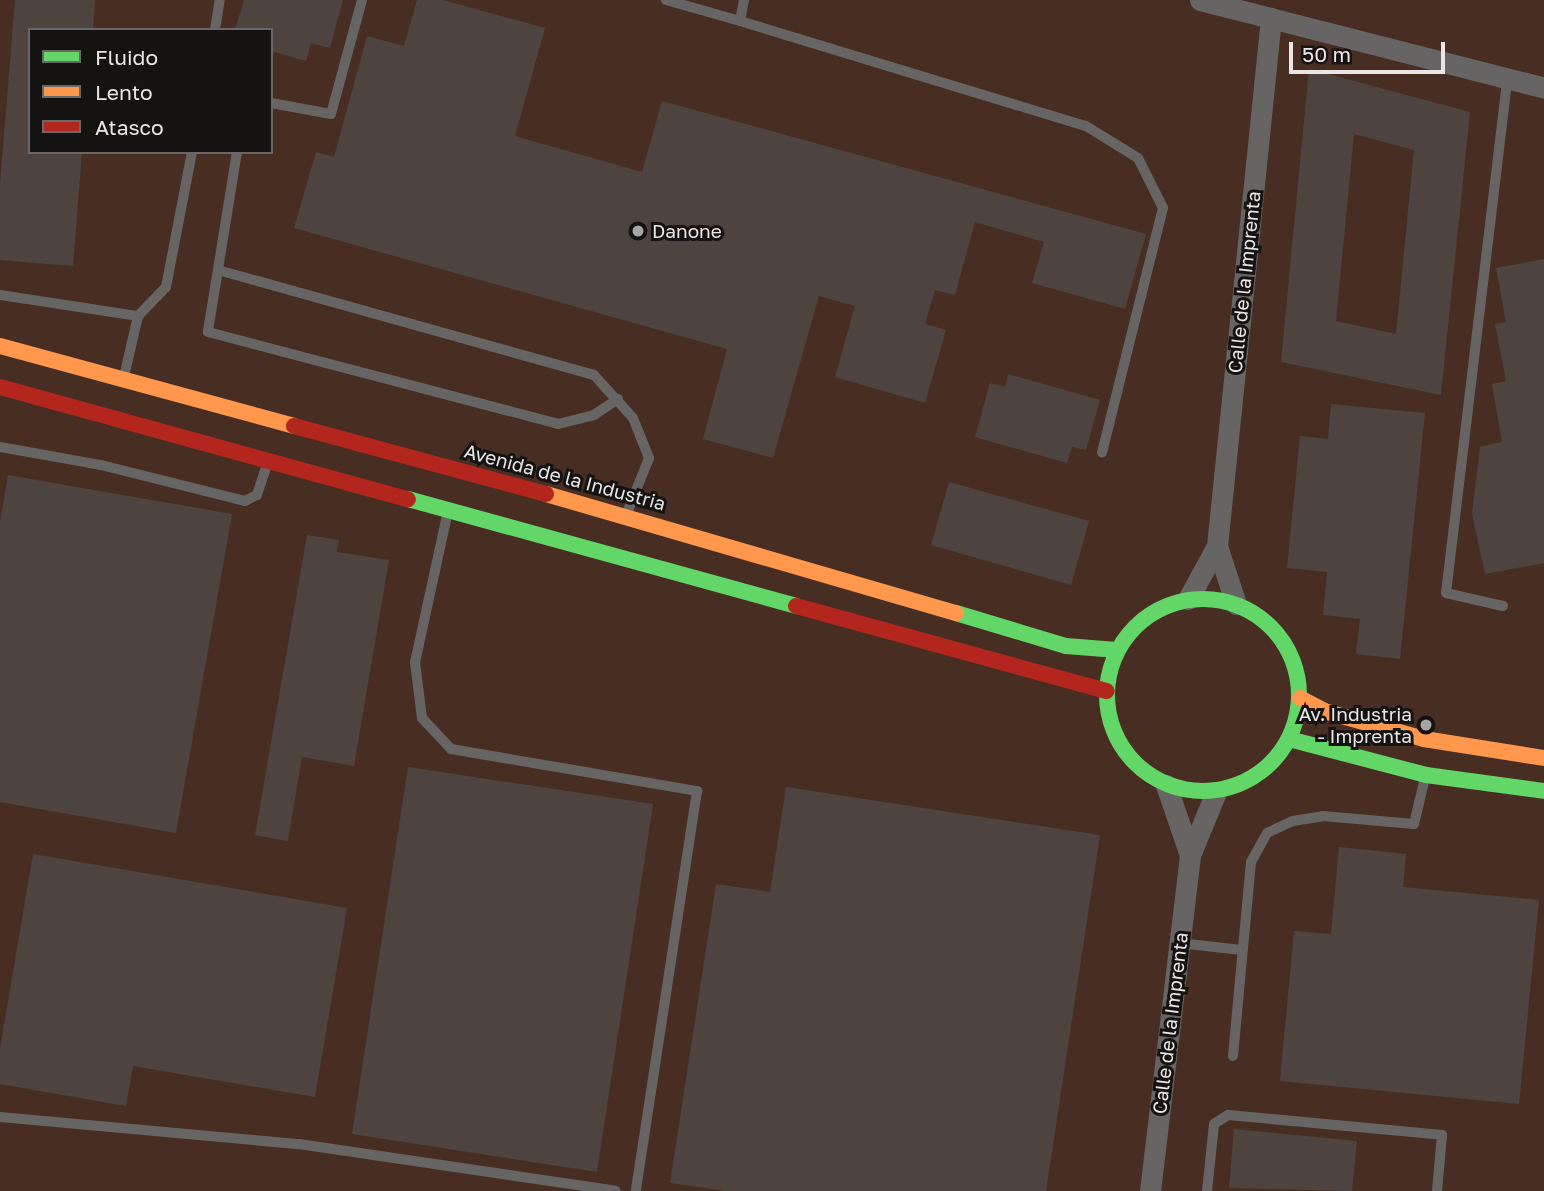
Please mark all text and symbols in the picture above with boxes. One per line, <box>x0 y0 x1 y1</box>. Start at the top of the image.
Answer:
legend <box>28 28 273 154</box>
scale bar <box>1292 28 1448 72</box>
text: 50 m <box>1302 41 1351 67</box>
text: Fluido <box>95 44 158 70</box>
text: Lento <box>95 79 153 105</box>
text: Atasco <box>95 114 164 140</box>
street label: Calle de la Imprenta <box>1223 190 1265 374</box>
place label: Danone <box>652 220 722 242</box>
marker: Danone <box>630 223 646 239</box>
street label: Avenida de la Industria <box>462 439 668 515</box>
place label: Av. Industria - Imprenta <box>1299 703 1412 747</box>
marker: Av. Industria - Imprenta <box>1418 717 1434 733</box>
street label: Calle de la Imprenta <box>1148 931 1192 1115</box>

